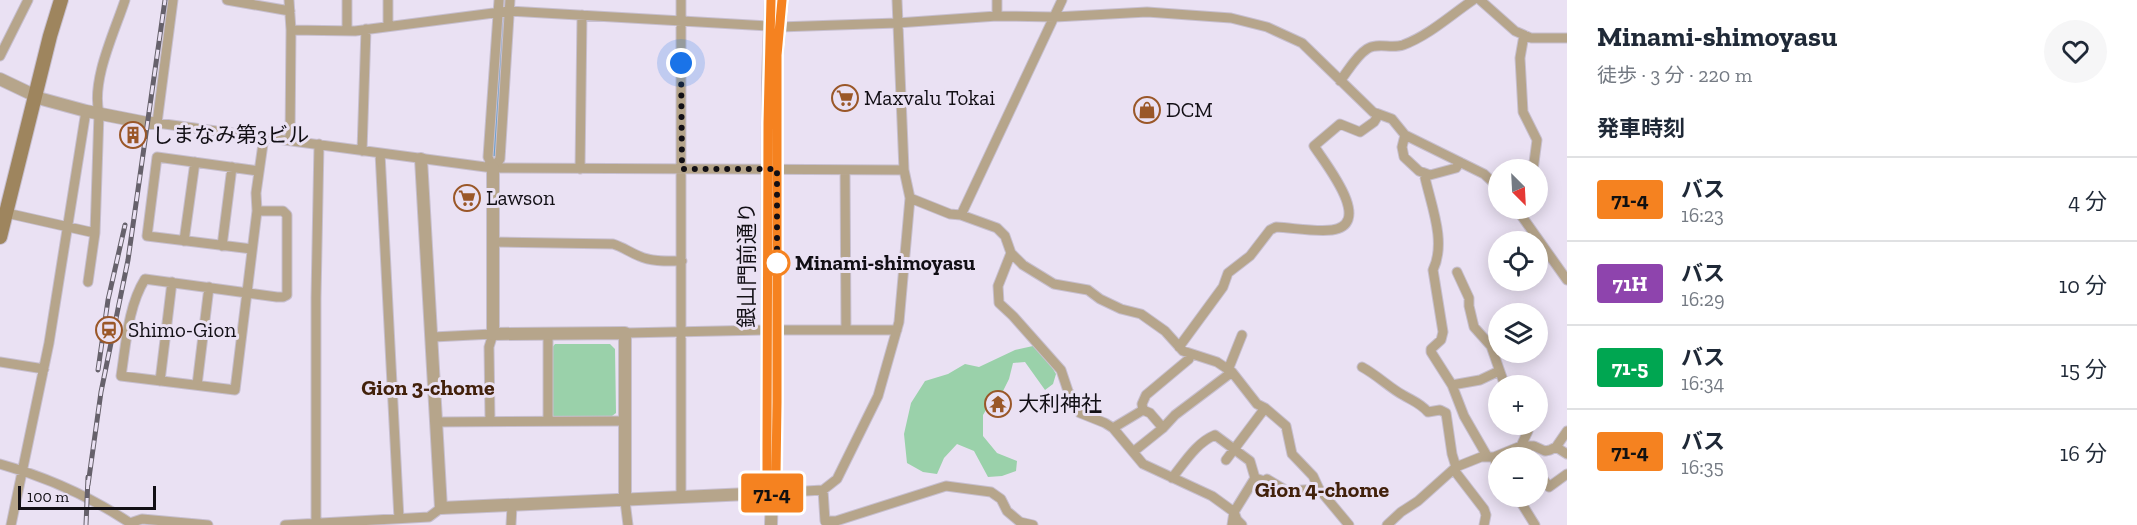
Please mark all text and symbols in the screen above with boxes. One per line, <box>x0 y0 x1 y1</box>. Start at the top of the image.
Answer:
text: Minami-shimoyasu <box>1597 20 1837 53</box>
button: heart <box>2044 20 2107 83</box>
your location <box>666 48 696 78</box>
text: 徒歩 · 3 分 · 220 m <box>1597 63 1752 87</box>
supermarket icon: Maxvalu Tokai <box>830 83 860 113</box>
place label: Maxvalu Tokai <box>864 85 995 110</box>
shop icon: DCM <box>1132 95 1162 125</box>
place label: DCM <box>1166 97 1213 122</box>
text: 発車時刻 <box>1597 115 1685 142</box>
building icon: しまなみ第3ビル <box>118 120 148 150</box>
place label: しまなみ第3ビル <box>152 122 309 147</box>
north arrow <box>1488 159 1548 219</box>
map controls <box>1488 159 1548 507</box>
text: バス <box>1681 176 1725 203</box>
supermarket icon: Lawson <box>452 183 482 213</box>
place label: Lawson <box>486 185 555 210</box>
text: 71-4 <box>1611 187 1649 212</box>
text: 4 分 <box>2068 188 2107 215</box>
street label: 銀山門前通り <box>734 202 759 328</box>
text: 16:23 <box>1681 203 1724 227</box>
button: locate <box>1488 231 1548 291</box>
marker: Minami-shimoyasu <box>764 250 790 276</box>
place label: Minami-shimoyasu <box>795 250 975 275</box>
text: バス <box>1681 260 1725 287</box>
text: 71H <box>1613 271 1647 296</box>
text: 10 分 <box>2059 272 2107 299</box>
text: 16:29 <box>1681 287 1725 311</box>
button: layers <box>1488 303 1548 363</box>
station icon: Shimo-Gion <box>94 315 124 345</box>
place label: Shimo-Gion <box>128 317 236 342</box>
text: バス <box>1681 344 1725 371</box>
text: 71-5 <box>1612 355 1648 380</box>
text: 15 分 <box>2060 356 2107 383</box>
text: 16:34 <box>1681 371 1724 395</box>
district label: Gion 3-chome <box>361 374 495 401</box>
button: + <box>1488 375 1548 435</box>
temple icon: 大利神社 <box>983 389 1013 419</box>
place label: 大利神社 <box>1018 391 1102 416</box>
text: バス <box>1681 428 1725 455</box>
text: 71-4 <box>1611 439 1649 464</box>
text: 16 分 <box>2060 440 2107 467</box>
button: − <box>1488 447 1548 507</box>
text: 16:35 <box>1681 455 1724 479</box>
line badge: 71-4 <box>730 474 814 512</box>
district label: Gion 4-chome <box>1255 476 1390 503</box>
text: 71-4 <box>753 481 791 506</box>
scale bar <box>18 483 156 510</box>
text: 100 m <box>27 487 69 506</box>

